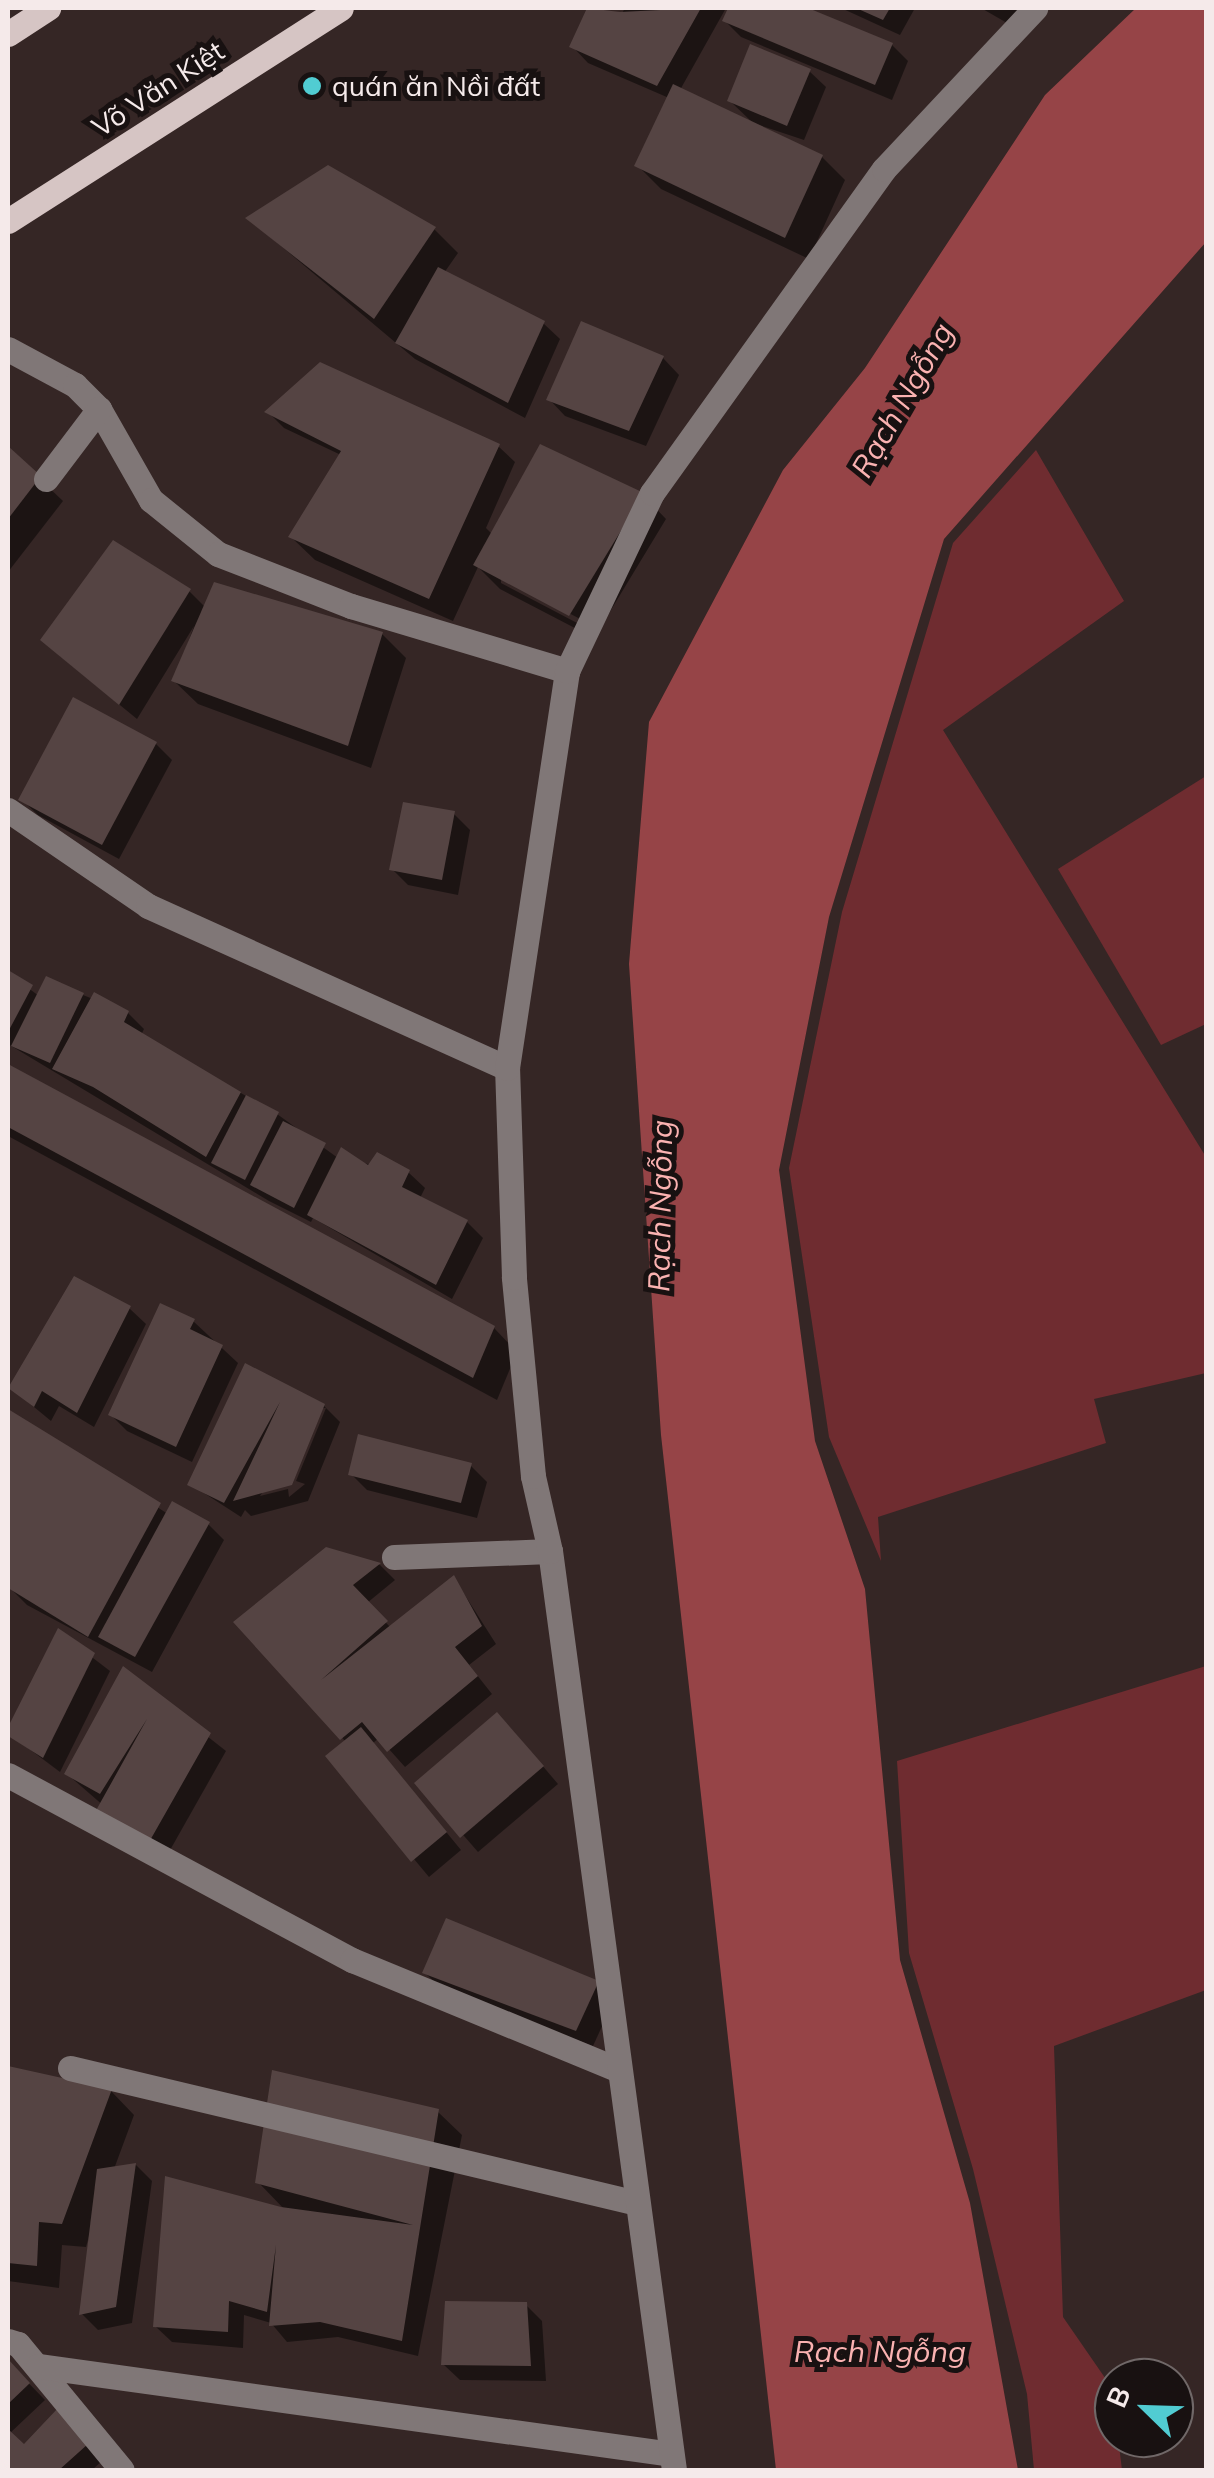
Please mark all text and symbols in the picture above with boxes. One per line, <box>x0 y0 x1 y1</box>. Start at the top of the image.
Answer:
street label: Võ Văn Kiệt <box>86 34 230 144</box>
place label: quán ăn Nồi đất <box>332 69 540 103</box>
marker: quán ăn Nồi đất <box>301 75 323 97</box>
water label: Rạch Ngỗng <box>843 316 961 484</box>
water label: Rạch Ngỗng <box>640 1120 680 1292</box>
water label: Rạch Ngỗng <box>794 2333 966 2369</box>
north arrow <box>1094 2358 1194 2458</box>
text: B <box>1098 2381 1138 2413</box>

